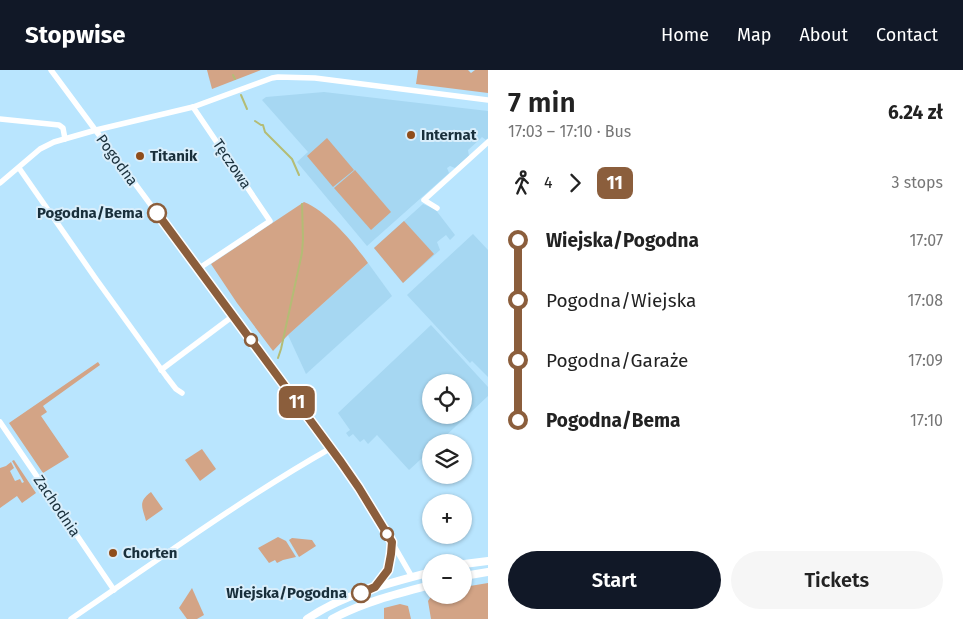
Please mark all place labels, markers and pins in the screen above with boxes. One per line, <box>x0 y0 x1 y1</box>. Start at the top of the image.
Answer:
place label: Internat <box>421 126 477 144</box>
marker: Internat <box>405 129 417 141</box>
place label: Titanik <box>150 147 198 165</box>
marker: Titanik <box>134 150 146 162</box>
marker: Pogodna/Bema <box>147 203 167 223</box>
place label: Pogodna/Bema <box>37 204 143 222</box>
unlabelled marker <box>244 333 258 347</box>
unlabelled marker <box>380 527 394 541</box>
place label: Chorten <box>123 544 177 562</box>
marker: Chorten <box>107 547 119 559</box>
marker: Wiejska/Pogodna <box>351 583 371 603</box>
place label: Wiejska/Pogodna <box>226 584 347 602</box>

